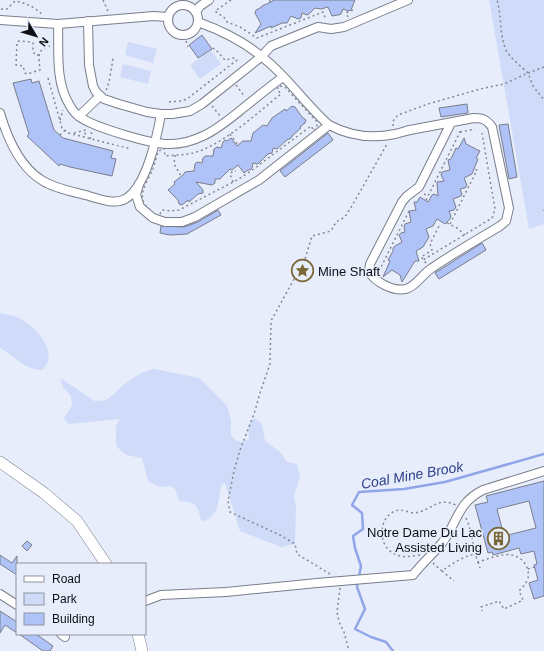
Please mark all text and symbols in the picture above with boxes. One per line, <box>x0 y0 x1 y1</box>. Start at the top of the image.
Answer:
north arrow <box>16 16 56 56</box>
text: N <box>37 35 51 49</box>
place icon: Mine Shaft <box>290 258 316 284</box>
place label: Mine Shaft <box>318 264 381 279</box>
water label: Coal Mine Brook <box>360 458 465 492</box>
place label: Notre Dame Du Lac Assisted Living <box>367 525 482 555</box>
building icon: Notre Dame Du Lac Assisted Living <box>485 526 511 552</box>
legend <box>16 563 146 635</box>
text: Road <box>52 572 81 586</box>
text: Park <box>52 592 78 606</box>
text: Building <box>52 612 95 626</box>

